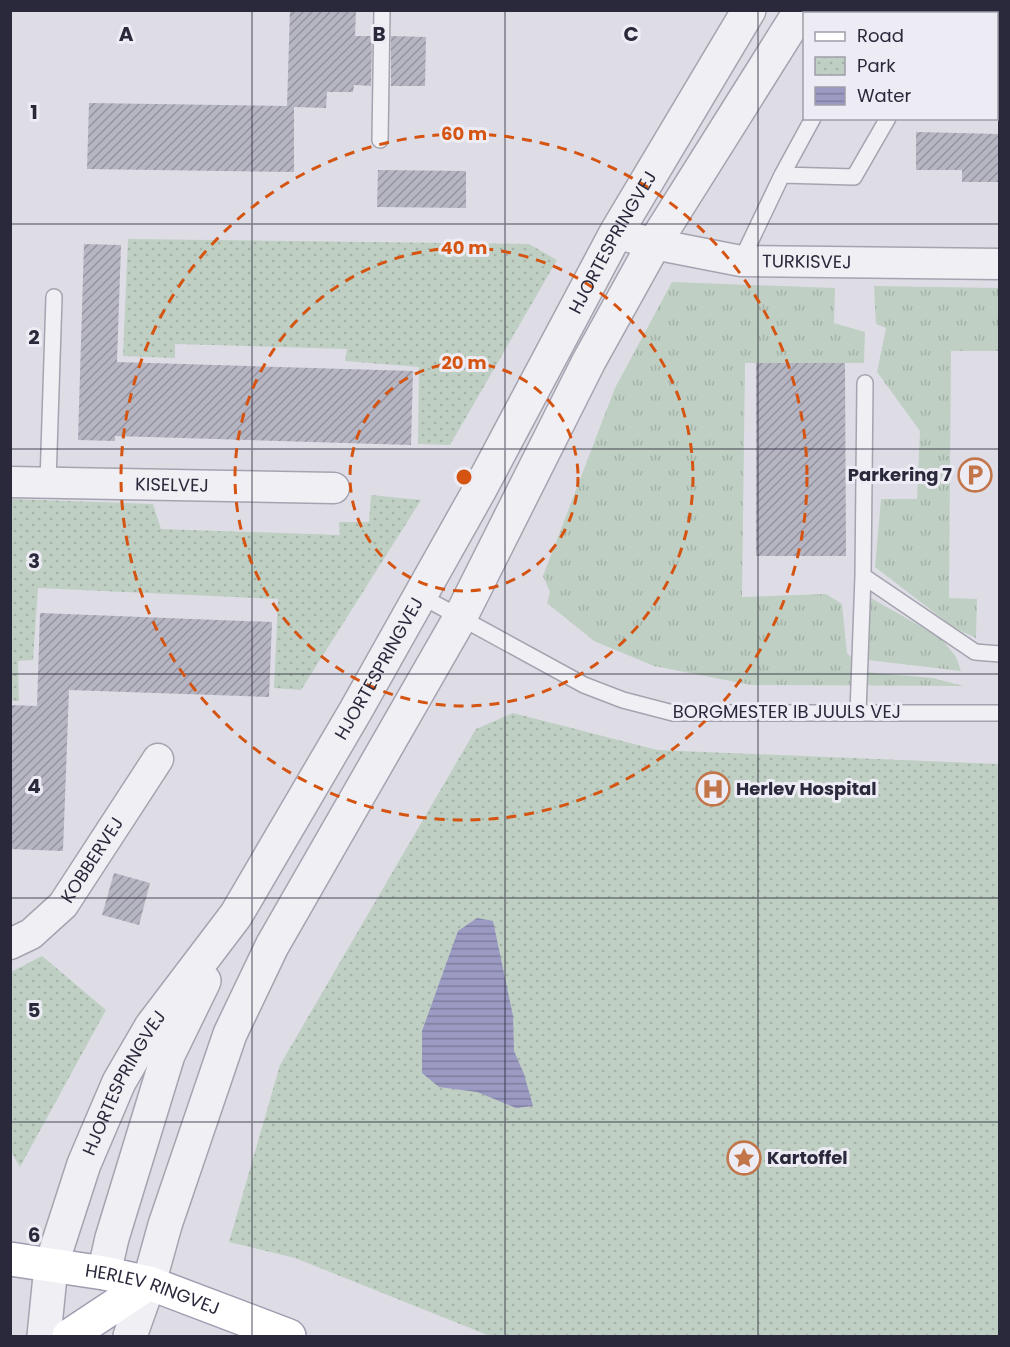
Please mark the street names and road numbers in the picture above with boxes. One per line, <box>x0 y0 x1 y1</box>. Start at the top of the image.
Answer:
street label: HJORTESPRINGVEJ <box>562 166 662 318</box>
street label: TURKISVEJ <box>762 248 852 274</box>
street label: KISELVEJ <box>135 471 209 498</box>
street label: HJORTESPRINGVEJ <box>328 592 429 744</box>
street label: BORGMESTER IB JUULS VEJ <box>673 699 901 724</box>
street label: KOBBERVEJ <box>55 812 129 908</box>
street label: HJORTESPRINGVEJ <box>76 1005 171 1159</box>
street label: HERLEV RINGVEJ <box>84 1257 223 1321</box>

